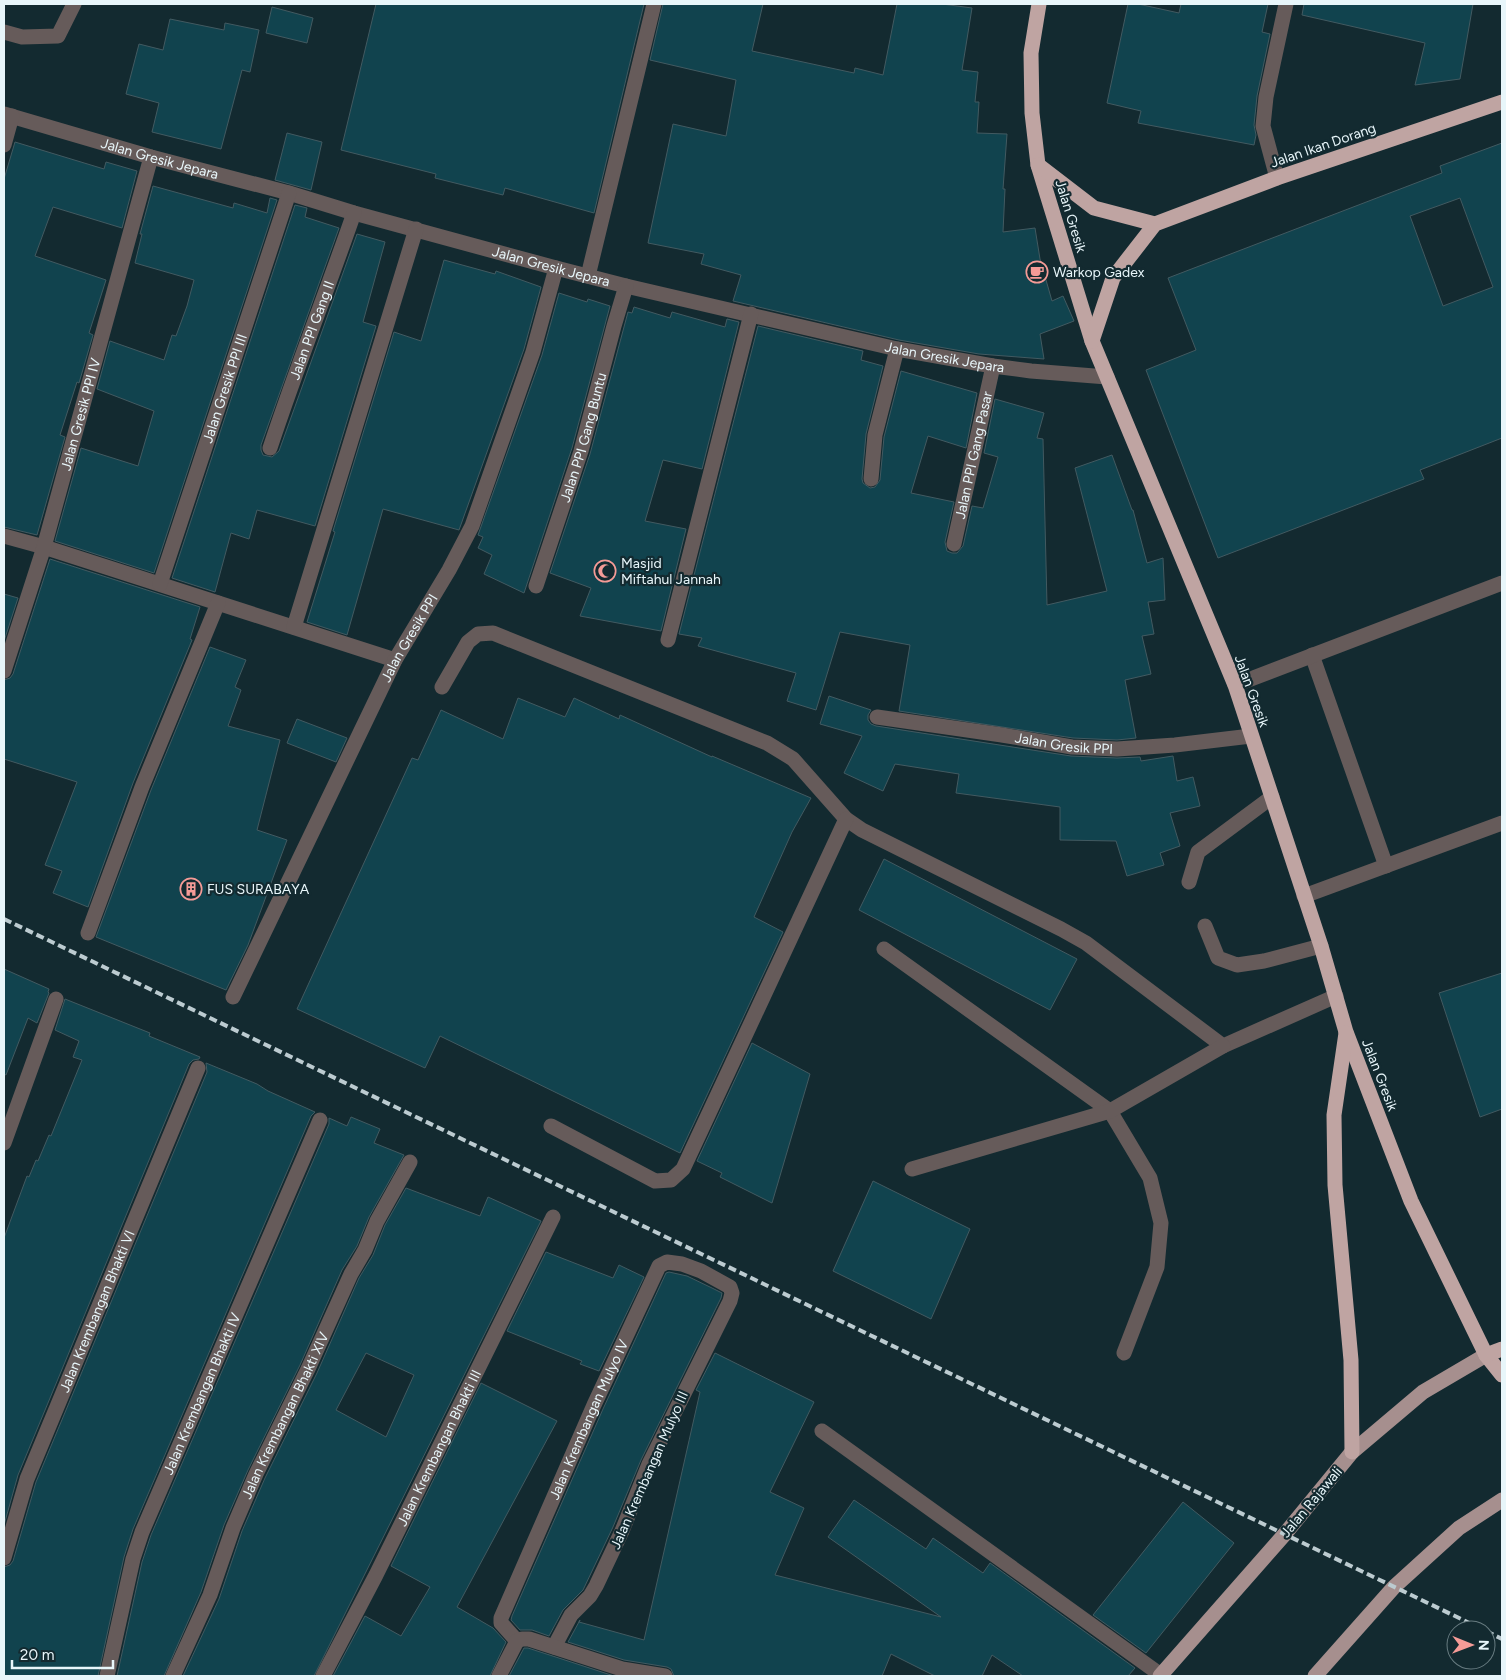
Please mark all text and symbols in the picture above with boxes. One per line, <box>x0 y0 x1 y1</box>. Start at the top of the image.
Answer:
street label: Jalan Ikan Dorang <box>1268 119 1378 171</box>
street label: Jalan Gresik Jepara <box>99 135 220 183</box>
street label: Jalan Gresik <box>1051 178 1090 255</box>
street label: Jalan Gresik Jepara <box>490 243 612 291</box>
cafe icon: Warkop Gadex <box>1025 260 1049 284</box>
place label: Warkop Gadex <box>1053 264 1145 281</box>
street label: Jalan PPI Gang II <box>286 278 338 382</box>
street label: Jalan Gresik PPI III <box>199 332 251 445</box>
street label: Jalan Gresik Jepara <box>883 338 1005 376</box>
street label: Jalan Gresik PPI IV <box>57 356 105 472</box>
street label: Jalan PPI Gang Buntu <box>557 371 610 504</box>
street label: Jalan PPI Gang Pasar <box>952 390 996 521</box>
place label: Masjid Miftahul Jannah <box>621 555 721 588</box>
mosque icon: Masjid Miftahul Jannah <box>593 559 617 583</box>
street label: Jalan Gresik PPI <box>378 591 442 685</box>
street label: Jalan Gresik <box>1231 653 1272 730</box>
street label: Jalan Gresik PPI <box>1014 729 1113 758</box>
building icon: FUS SURABAYA <box>179 877 203 901</box>
place label: FUS SURABAYA <box>207 881 310 898</box>
street label: Jalan Gresik <box>1358 1037 1401 1114</box>
street label: Jalan Krembangan Bhakti VI <box>56 1228 139 1395</box>
street label: Jalan Krembangan Bhakti IV <box>160 1310 245 1477</box>
street label: Jalan Krembangan Bhakti XIV <box>238 1329 333 1502</box>
street label: Jalan Krembangan Mulyo IV <box>546 1337 632 1502</box>
street label: Jalan Krembangan Bhakti III <box>394 1367 485 1529</box>
street label: Jalan Krembangan Mulyo III <box>607 1388 692 1552</box>
street label: Jalan Rajawali <box>1277 1464 1346 1541</box>
north arrow <box>1446 1620 1496 1670</box>
scale bar <box>12 1638 114 1670</box>
text: N <box>1475 1640 1492 1651</box>
text: 20 m <box>20 1646 54 1664</box>

